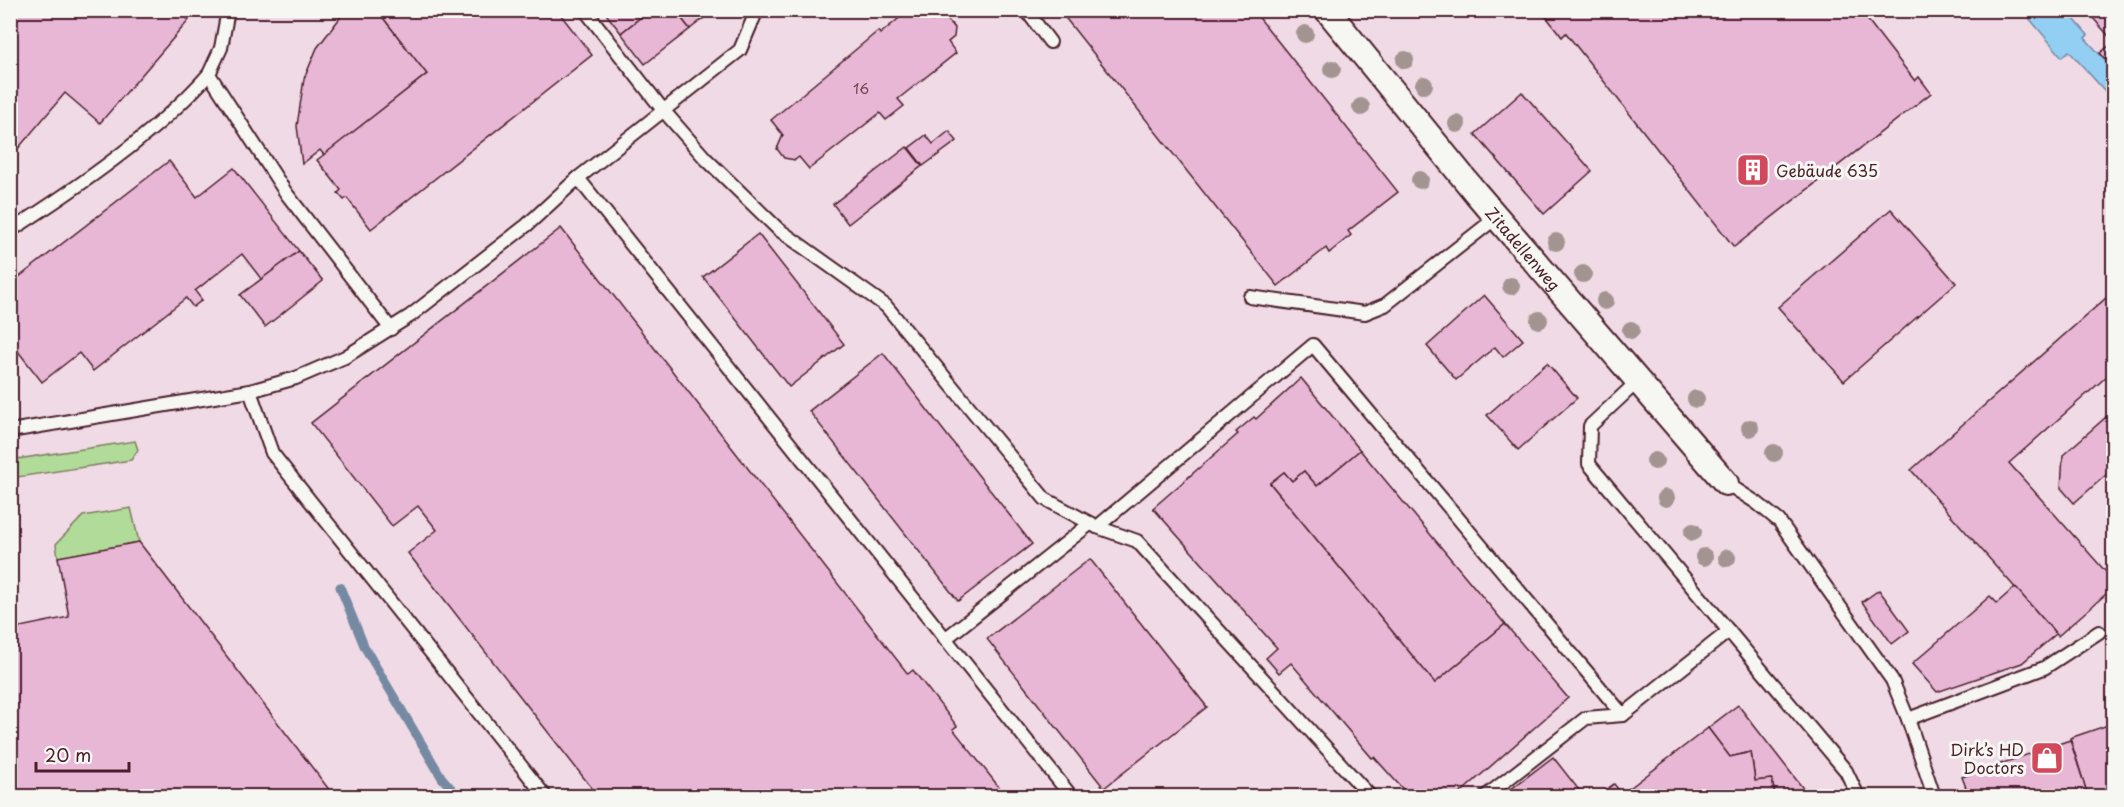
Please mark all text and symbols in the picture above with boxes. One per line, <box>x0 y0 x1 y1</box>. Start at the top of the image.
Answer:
house number: 16 <box>853 78 869 99</box>
building icon: Gebäude 635 <box>1735 152 1771 188</box>
place label: Gebäude 635 <box>1776 158 1878 182</box>
street label: Zitadellenweg <box>1481 201 1567 296</box>
scale bar <box>36 735 129 773</box>
place label: Dirk’s HD Doctors <box>1950 737 2024 779</box>
shop icon: Dirk’s HD Doctors <box>2029 740 2065 776</box>
text: 20 m <box>45 741 91 768</box>

